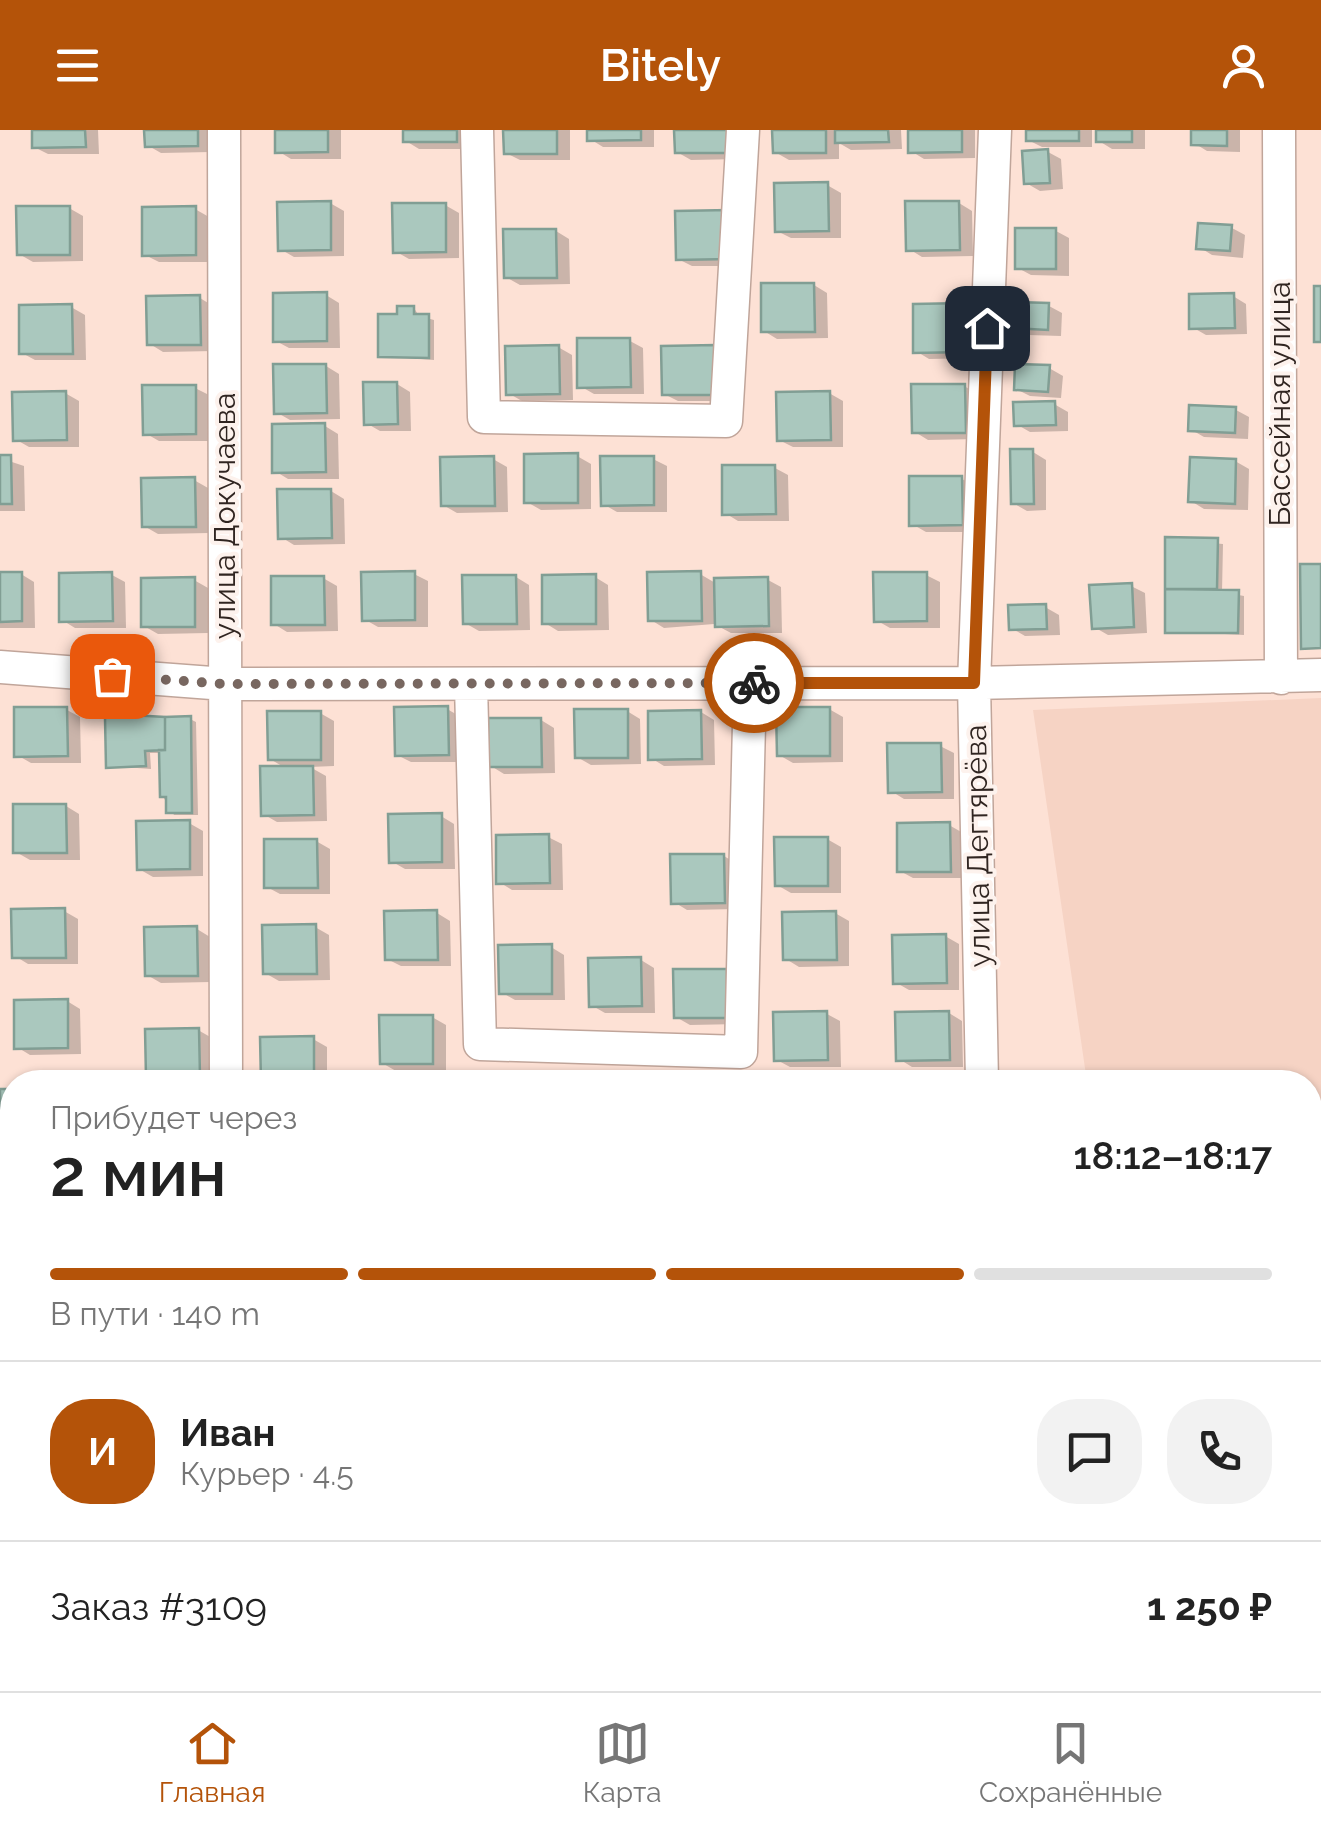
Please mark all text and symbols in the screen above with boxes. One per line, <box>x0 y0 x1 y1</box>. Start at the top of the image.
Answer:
icon: menu <box>50 38 105 93</box>
icon: person <box>1216 38 1271 93</box>
text: Bitely <box>600 39 721 92</box>
street label: Бассейная улица <box>1262 281 1297 527</box>
pin <box>945 286 1030 371</box>
icon: home <box>960 301 1015 356</box>
street label: улица Докучаева <box>207 393 242 639</box>
courier <box>704 633 804 733</box>
pin <box>70 634 155 719</box>
icon: bag <box>85 649 140 704</box>
icon: bike <box>727 656 782 711</box>
street label: улица Дегтярёва <box>958 724 997 968</box>
text: Прибудет через <box>50 1099 297 1136</box>
text: 18:12–18:17 <box>1074 1133 1272 1178</box>
text: 2 мин <box>50 1135 227 1211</box>
text: В пути · 140 m <box>50 1295 260 1332</box>
button: chat <box>1037 1399 1142 1504</box>
button: phone <box>1167 1399 1272 1504</box>
text: Иван <box>180 1410 275 1455</box>
text: И <box>88 1429 117 1474</box>
text: Курьер · 4.5 <box>180 1455 354 1492</box>
text: Заказ #3109 <box>50 1584 267 1629</box>
text: 1 250 ₽ <box>1147 1584 1272 1629</box>
tab: Главная <box>159 1716 265 1809</box>
tab: Карта <box>583 1716 662 1809</box>
tab: Сохранённые <box>979 1716 1162 1809</box>

